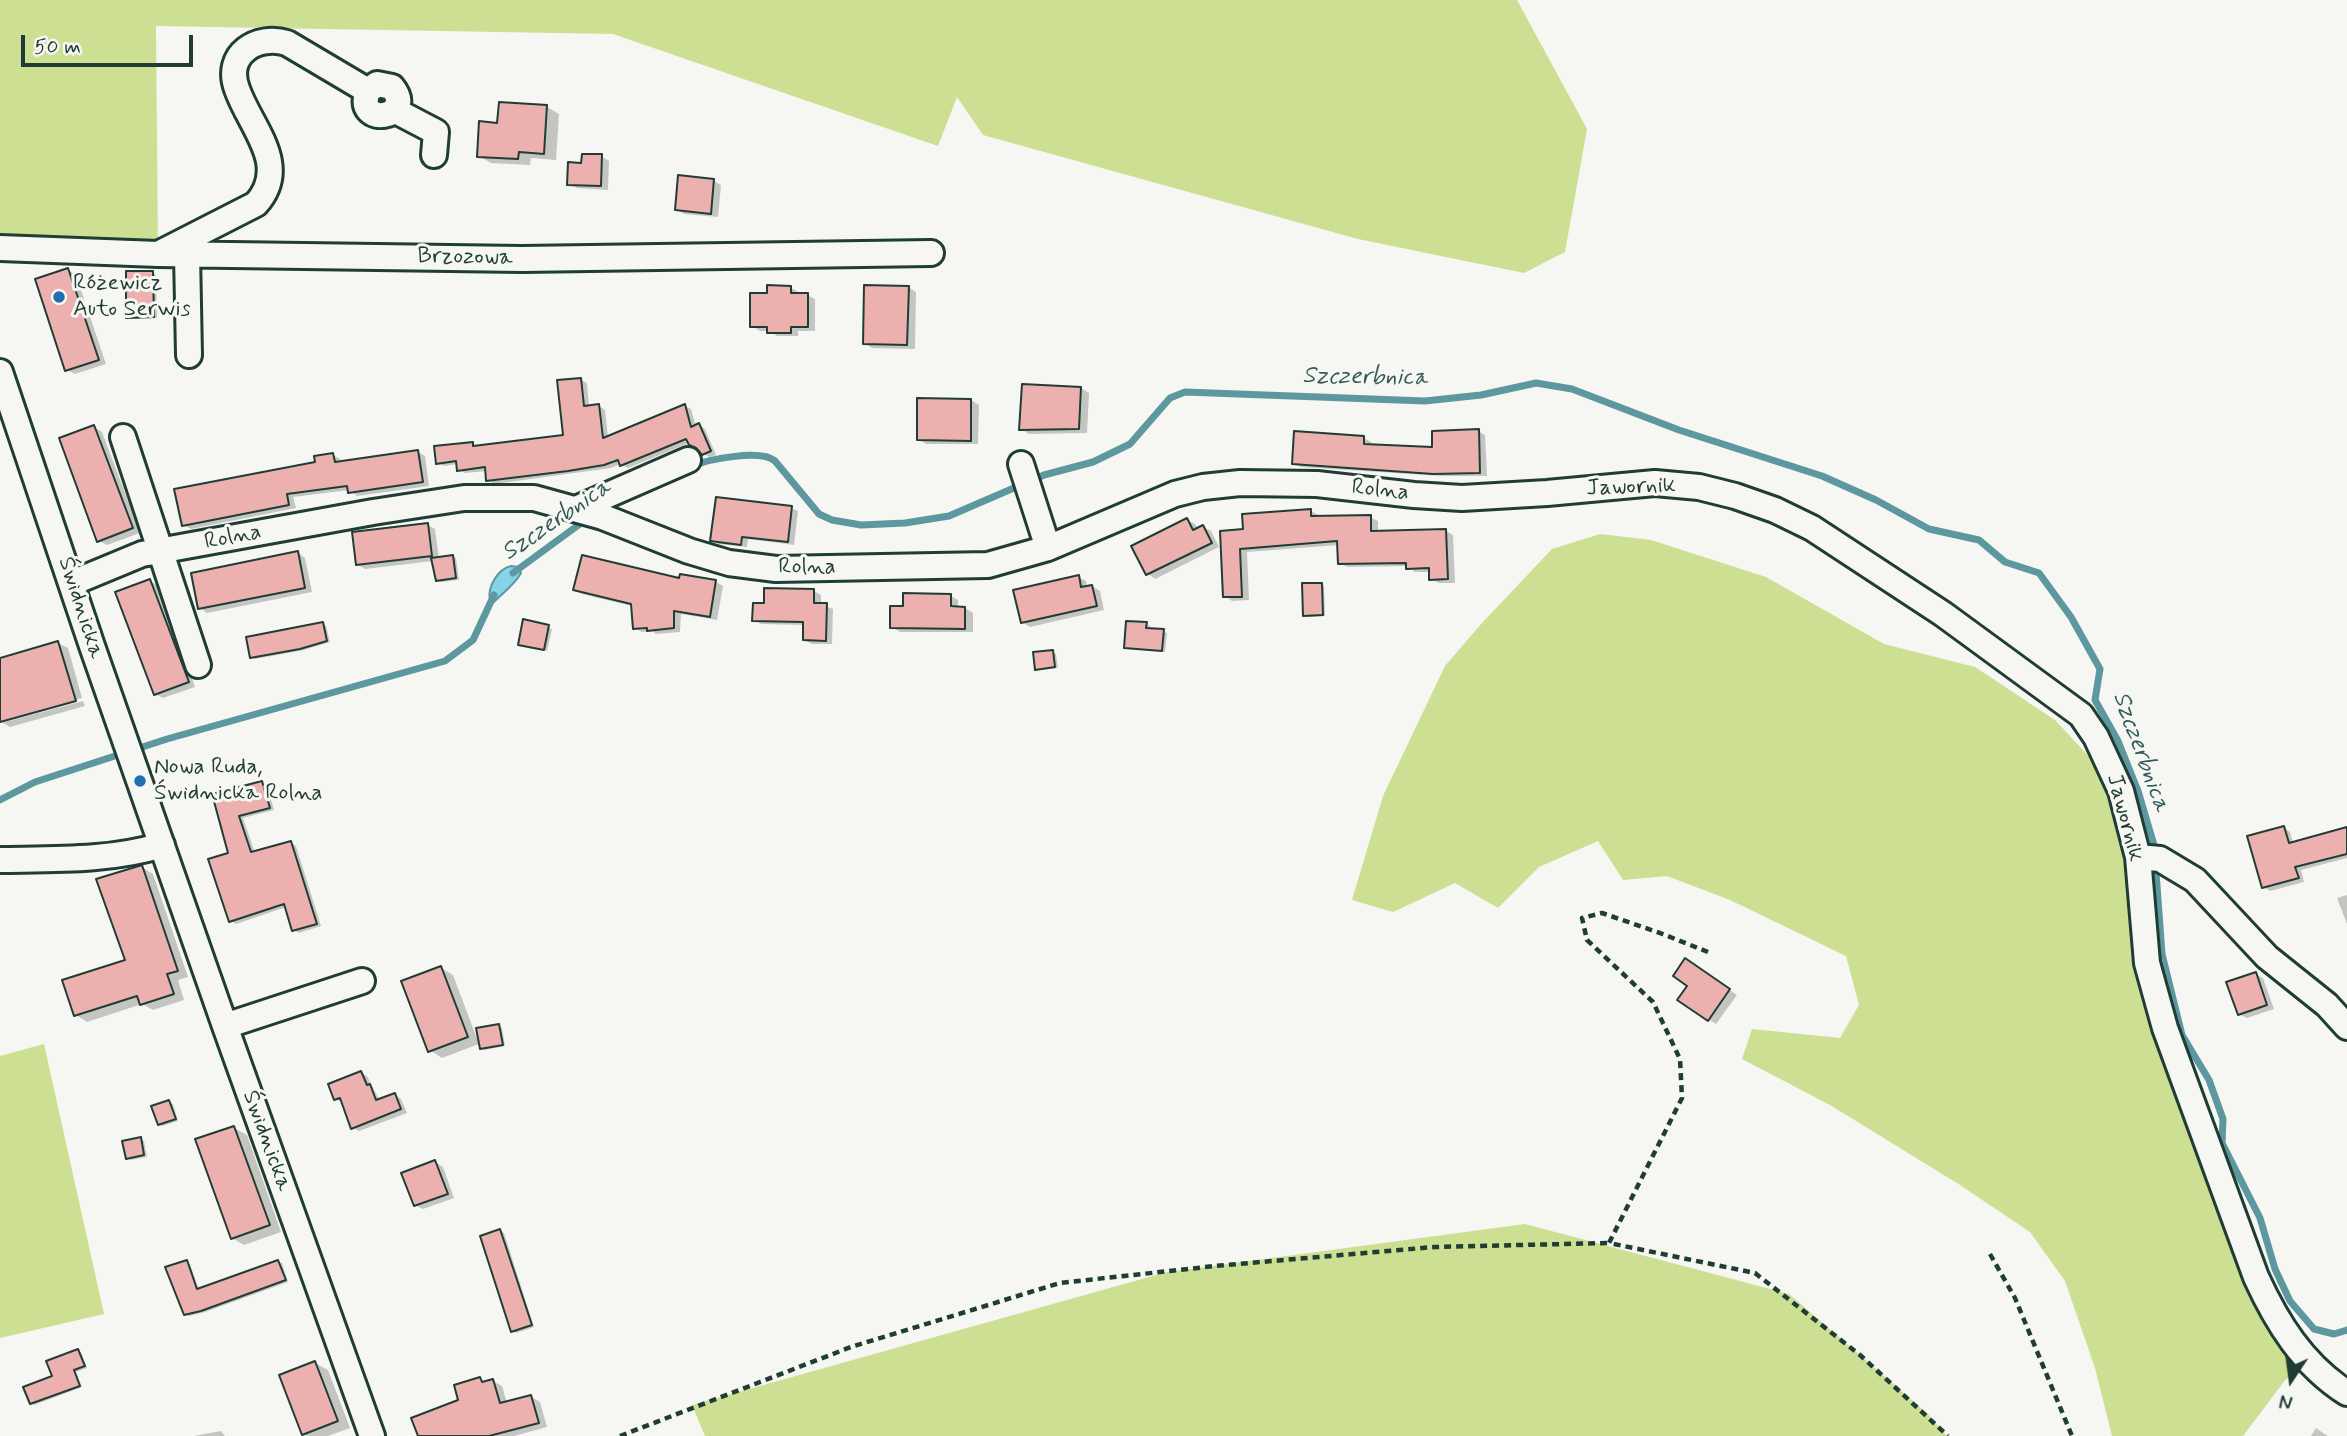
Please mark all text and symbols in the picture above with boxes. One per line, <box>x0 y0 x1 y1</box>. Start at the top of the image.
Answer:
scale bar <box>24 21 196 65</box>
text: 50 m <box>34 33 81 61</box>
street label: Brzozowa <box>417 243 513 273</box>
place label: Różewicz Auto Serwis <box>73 270 191 324</box>
marker: Różewicz Auto Serwis <box>51 289 67 305</box>
water label: Szczerbnica <box>1302 363 1428 393</box>
street label: Jawornik <box>1586 473 1676 503</box>
water label: Szczerbnica <box>497 474 617 568</box>
street label: Rolna <box>1350 474 1410 508</box>
street label: Rolna <box>202 519 264 557</box>
street label: Świdnicka <box>51 554 109 662</box>
street label: Rolna <box>778 554 836 582</box>
water label: Szczerbnica <box>2105 688 2175 816</box>
place label: Nowa Ruda, Świdnicka Rolna <box>154 754 323 808</box>
street label: Jawornik <box>2099 771 2149 865</box>
marker: Nowa Ruda, Świdnicka Rolna <box>132 773 148 789</box>
street label: Świdnicka <box>235 1087 297 1195</box>
north arrow <box>2256 1345 2326 1415</box>
text: N <box>2277 1387 2295 1415</box>

